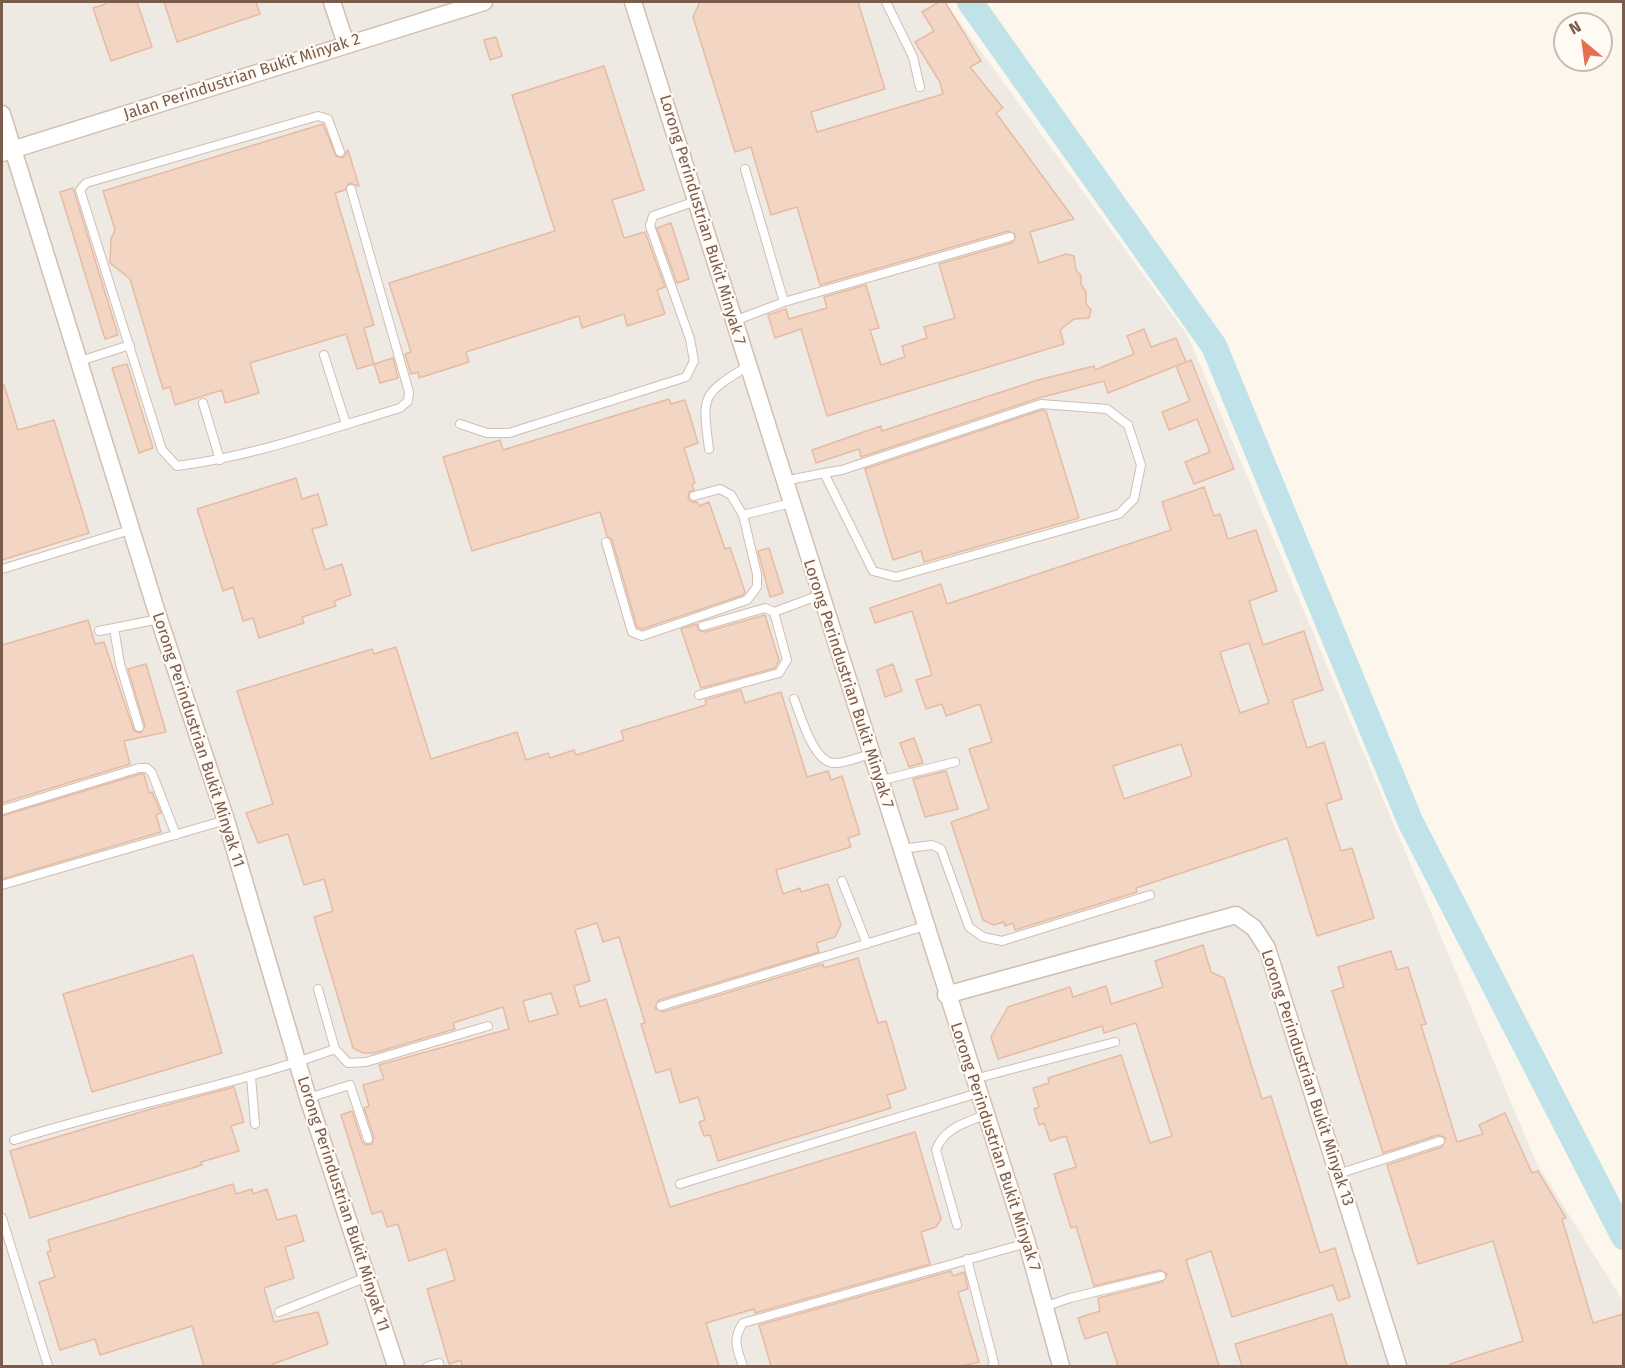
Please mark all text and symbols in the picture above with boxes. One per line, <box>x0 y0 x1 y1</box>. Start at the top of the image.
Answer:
north arrow <box>1553 12 1613 72</box>
text: N <box>1566 17 1584 38</box>
street label: Jalan Perindustrian Bukit Minyak 2 <box>121 30 363 124</box>
street label: Lorong Perindustrian Bukit Minyak 7 <box>655 93 749 347</box>
street label: Lorong Perindustrian Bukit Minyak 7 <box>799 557 897 811</box>
street label: Lorong Perindustrian Bukit Minyak 11 <box>148 610 248 870</box>
street label: Lorong Perindustrian Bukit Minyak 13 <box>1256 947 1358 1209</box>
street label: Lorong Perindustrian Bukit Minyak 7 <box>946 1020 1044 1274</box>
street label: Lorong Perindustrian Bukit Minyak 11 <box>293 1074 393 1334</box>

